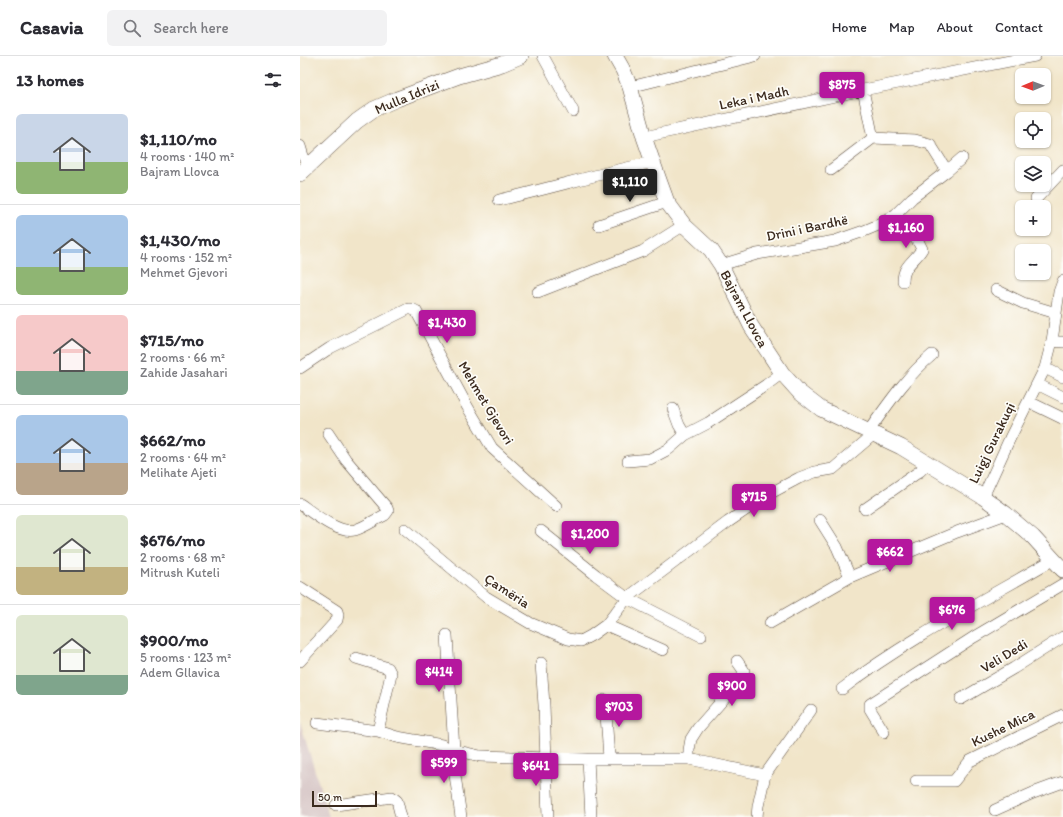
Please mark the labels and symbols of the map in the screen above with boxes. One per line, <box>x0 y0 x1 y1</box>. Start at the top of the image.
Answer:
north arrow <box>1015 68 1051 104</box>
pin: $875 <box>818 72 866 106</box>
street label: Mulla Idrizi <box>372 76 442 118</box>
street label: Leka i Madh <box>718 82 790 114</box>
pin: $1,110 <box>597 169 663 203</box>
street label: Drini i Bardhë <box>765 211 850 245</box>
pin: $1,160 <box>873 215 939 249</box>
street label: Bajram Llovca <box>716 267 772 351</box>
pin: $1,430 <box>414 310 480 344</box>
street label: Mehmet Gjevori <box>454 358 518 448</box>
street label: Luigj Gurakuqi <box>965 400 1019 486</box>
pin: $715 <box>730 484 778 518</box>
pin: $1,200 <box>557 521 623 555</box>
pin: $662 <box>866 539 914 573</box>
street label: Çamëria <box>481 570 534 612</box>
pin: $676 <box>928 597 976 631</box>
street label: Veli Dedi <box>977 635 1031 677</box>
pin: $414 <box>415 659 463 693</box>
pin: $900 <box>708 673 756 707</box>
pin: $703 <box>595 694 643 728</box>
street label: Kushe Mica <box>969 705 1038 751</box>
pin: $599 <box>420 750 468 784</box>
pin: $641 <box>512 753 560 787</box>
scale bar <box>312 789 377 808</box>

